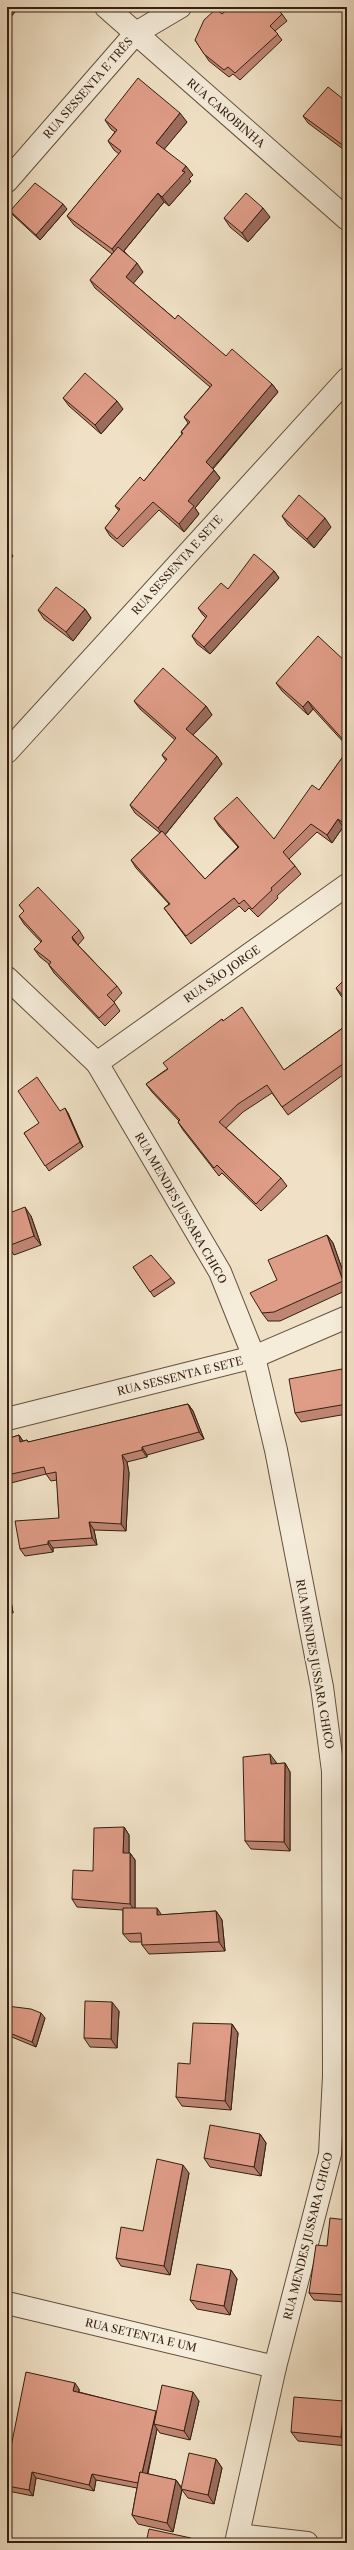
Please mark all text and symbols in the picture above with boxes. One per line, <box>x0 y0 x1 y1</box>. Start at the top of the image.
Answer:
street label: RUA SESSENTA E TRÊS <box>40 35 136 141</box>
street label: RUA CAROBINHA <box>184 75 268 151</box>
street label: RUA SESSENTA E SETE <box>129 512 226 618</box>
street label: RUA SÃO JORGE <box>181 942 263 1006</box>
street label: RUA MENDES JUSSARA CHICO <box>132 1130 230 1286</box>
street label: RUA SESSENTA E SETE <box>116 1353 245 1398</box>
street label: RUA MENDES JUSSARA CHICO <box>293 1578 337 1750</box>
street label: RUA MENDES JUSSARA CHICO <box>280 2151 336 2321</box>
street label: RUA SETENTA E UM <box>84 2315 198 2355</box>

